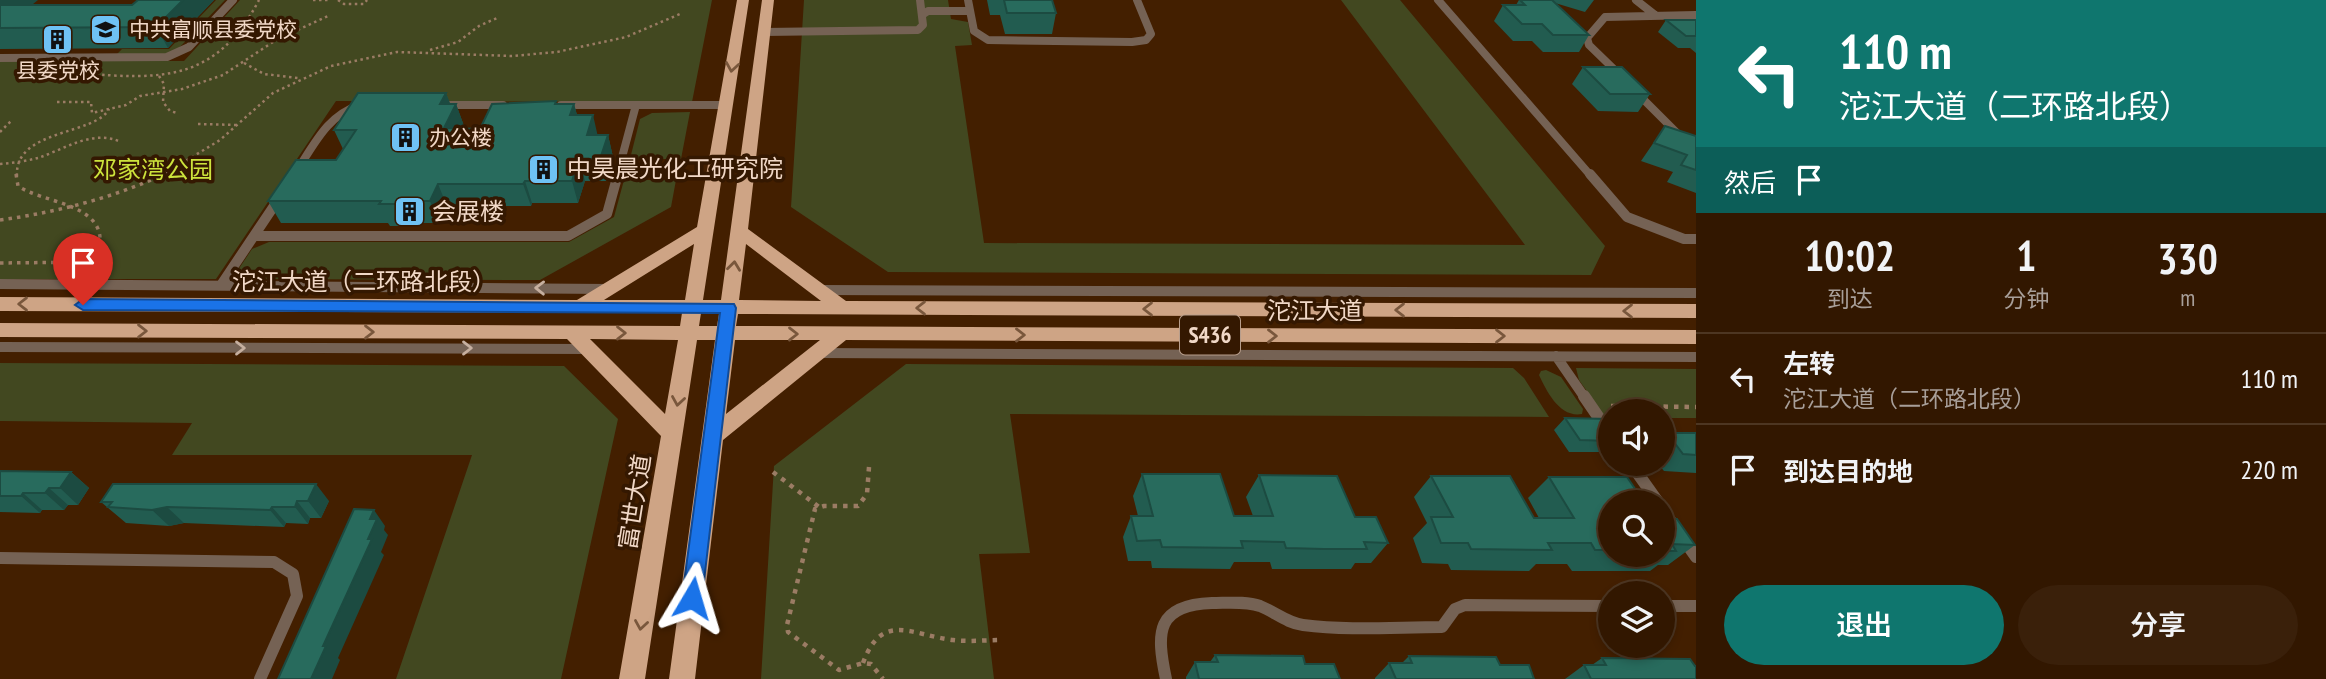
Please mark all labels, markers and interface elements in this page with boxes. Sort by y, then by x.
school or university icon: 中共富顺县委党校 [89,13,123,47]
place label: 中共富顺县委党校 [129,16,297,43]
text: 110 m [1839,19,1952,83]
building icon: 县委党校 [41,22,75,56]
icon: left [1724,28,1815,119]
place label: 县委党校 [16,57,100,84]
one-way arrow [725,61,740,73]
text: 沱江大道（二环路北段） [1839,85,2191,127]
building icon: 办公楼 [389,121,423,155]
place label: 办公楼 [429,124,492,151]
building icon: 中昊晨光化工研究院 [527,152,561,186]
place label: 中昊晨光化工研究院 [567,153,783,184]
park label: 邓家湾公园 [93,154,213,185]
icon: arrive [1790,161,1828,199]
text: 然后 [1724,166,1776,199]
building icon: 会展楼 [392,195,426,229]
place label: 会展楼 [432,196,504,227]
text: 10:02 [1804,228,1895,283]
text: 1 [2016,228,2036,283]
text: 330 [2158,231,2218,286]
pin [53,233,113,305]
icon: arrive [64,244,102,282]
one-way arrow [726,260,741,272]
street label: 沱江大道（二环路北段） [232,266,496,297]
one-way arrow [535,280,545,296]
text: m [2180,283,2195,312]
text: 到达 [1827,284,1873,313]
text: 分钟 [2003,284,2049,313]
street label: 沱江大道 [1267,295,1363,326]
one-way arrow [17,296,28,312]
one-way arrow [915,300,926,316]
one-way arrow [1143,301,1153,317]
one-way arrow [1395,302,1405,318]
one-way arrow [1622,303,1633,319]
road number: S436 [1180,316,1240,354]
one-way arrow [137,323,147,339]
one-way arrow [364,324,375,340]
one-way arrow [616,325,627,341]
one-way arrow [788,326,799,342]
one-way arrow [1015,327,1026,342]
one-way arrow [1268,328,1278,344]
one-way arrow [1495,329,1506,344]
one-way arrow [235,340,245,356]
one-way arrow [462,340,473,356]
text: 左转 [1783,347,1835,380]
icon: left [1724,360,1762,398]
text: 110 m [2240,362,2298,395]
text: 沱江大道（二环路北段） [1783,384,2036,413]
one-way arrow [671,395,686,407]
map controls [1598,399,1675,658]
button: sound [1598,399,1675,476]
icon: arrive [1724,451,1762,489]
street label: 富世大道 [612,452,657,552]
text: 220 m [2240,453,2298,486]
text: 到达目的地 [1783,455,1913,488]
button: search [1598,490,1675,567]
position arrow [655,561,729,635]
button: layers [1598,581,1675,658]
button: 退出 [1724,585,2004,665]
button: 分享 [2018,585,2298,665]
one-way arrow [634,619,649,631]

